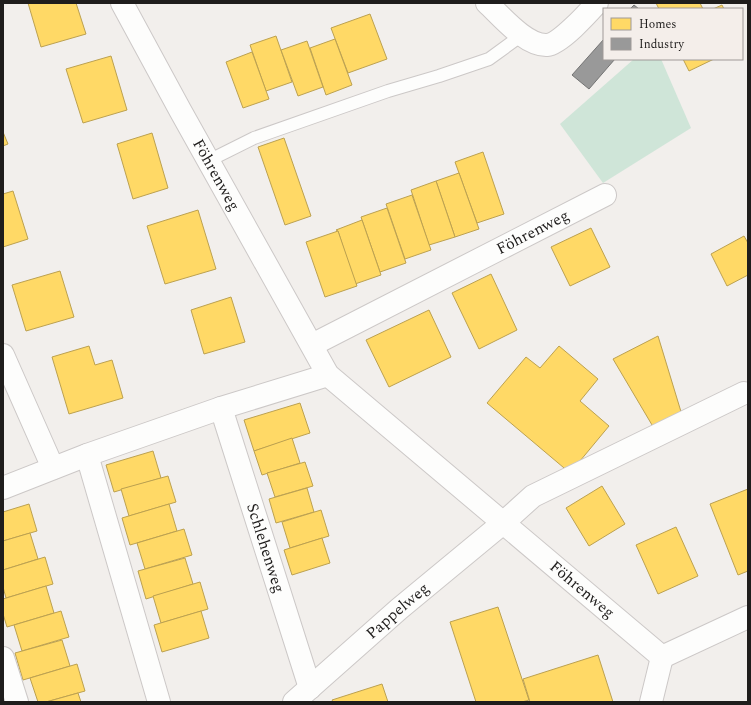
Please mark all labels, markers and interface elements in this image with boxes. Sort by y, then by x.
legend [603,8,743,60]
text: Homes [639,15,677,34]
text: Industry [639,35,685,54]
street label: Föhrenweg [186,134,246,215]
street label: Föhrenweg [492,203,573,261]
street label: Schlehenweg [240,500,291,596]
street label: Föhrenweg [544,555,620,624]
street label: Pappelweg [361,577,435,645]

